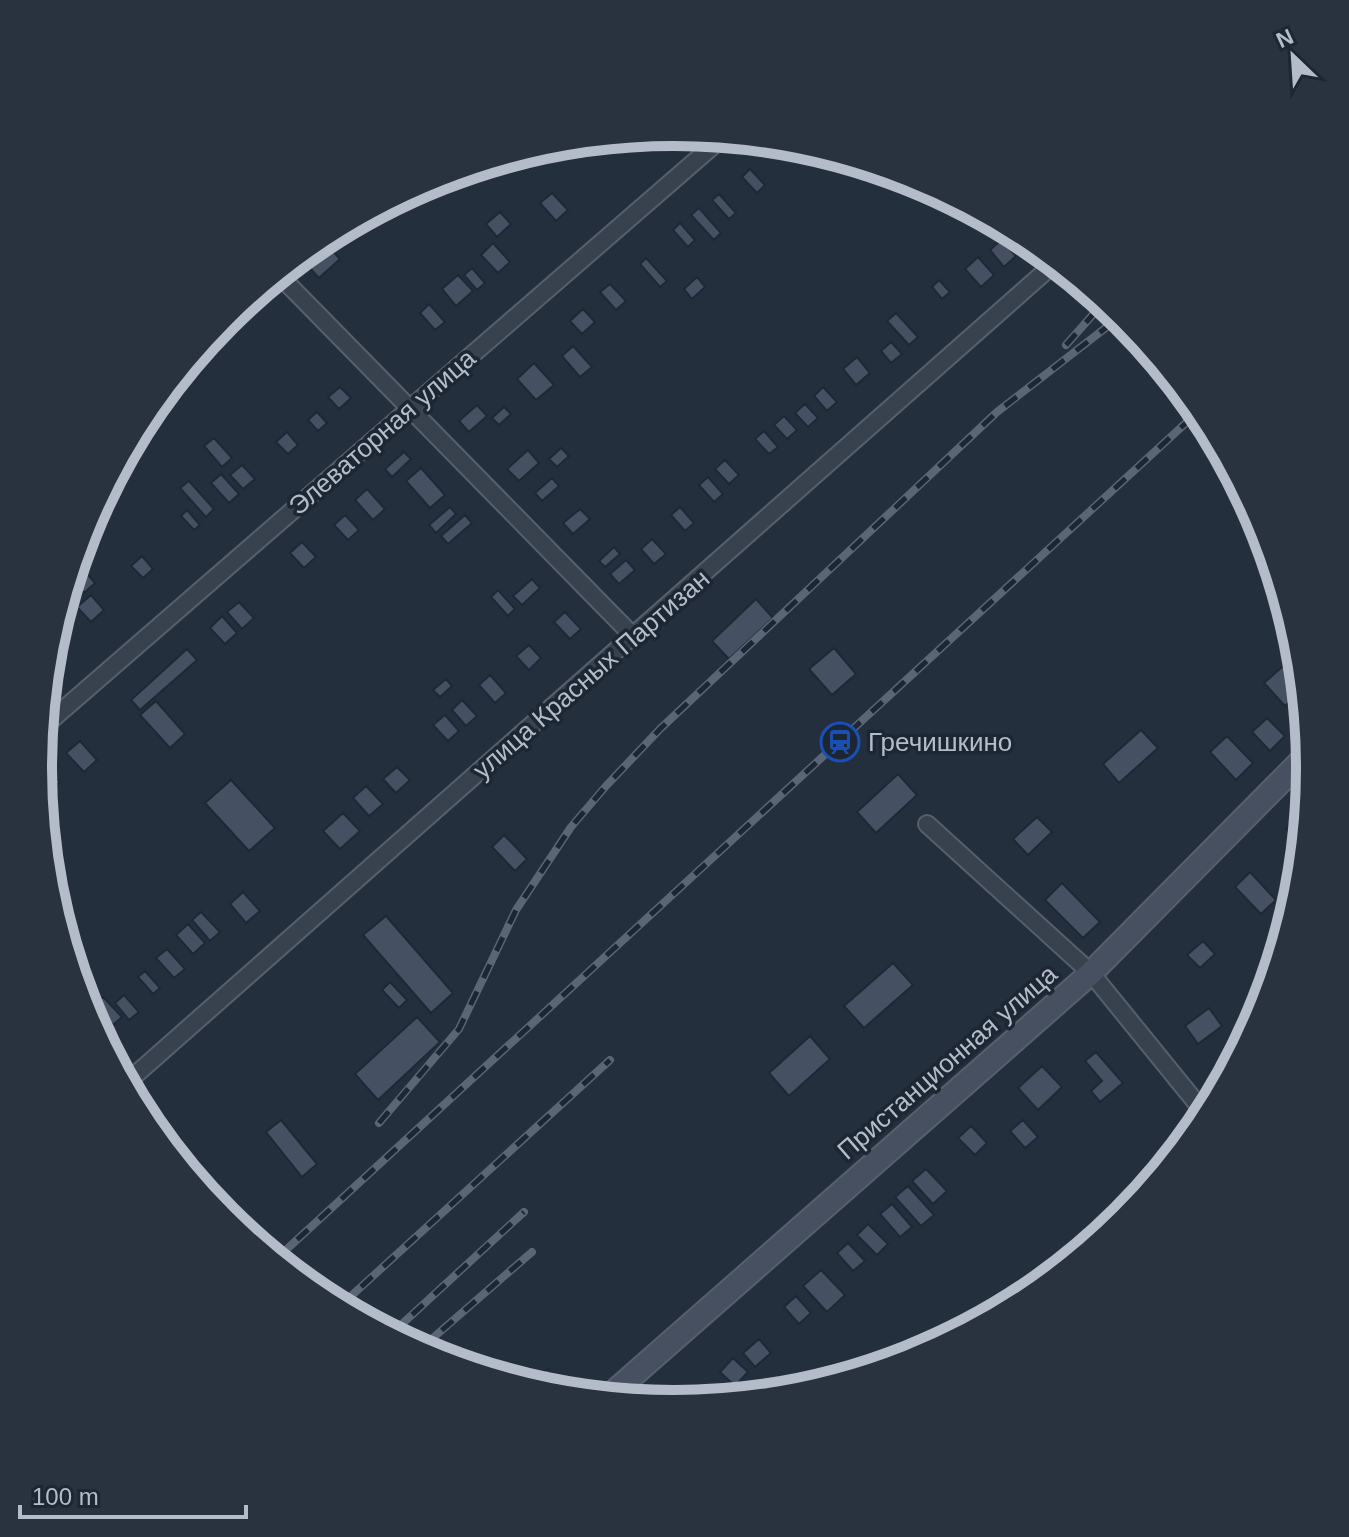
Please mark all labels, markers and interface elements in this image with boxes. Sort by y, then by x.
north arrow [1253,16,1333,96]
text: N [1272,24,1297,53]
street label: Элеваторная улица [283,343,482,521]
street label: улица Красных Партизан [467,563,715,785]
station icon: Гречишкино [819,721,861,763]
place label: Гречишкино [868,727,1012,757]
street label: Пристанционная улица [831,958,1063,1165]
scale bar [20,1469,246,1519]
text: 100 m [32,1483,99,1510]

